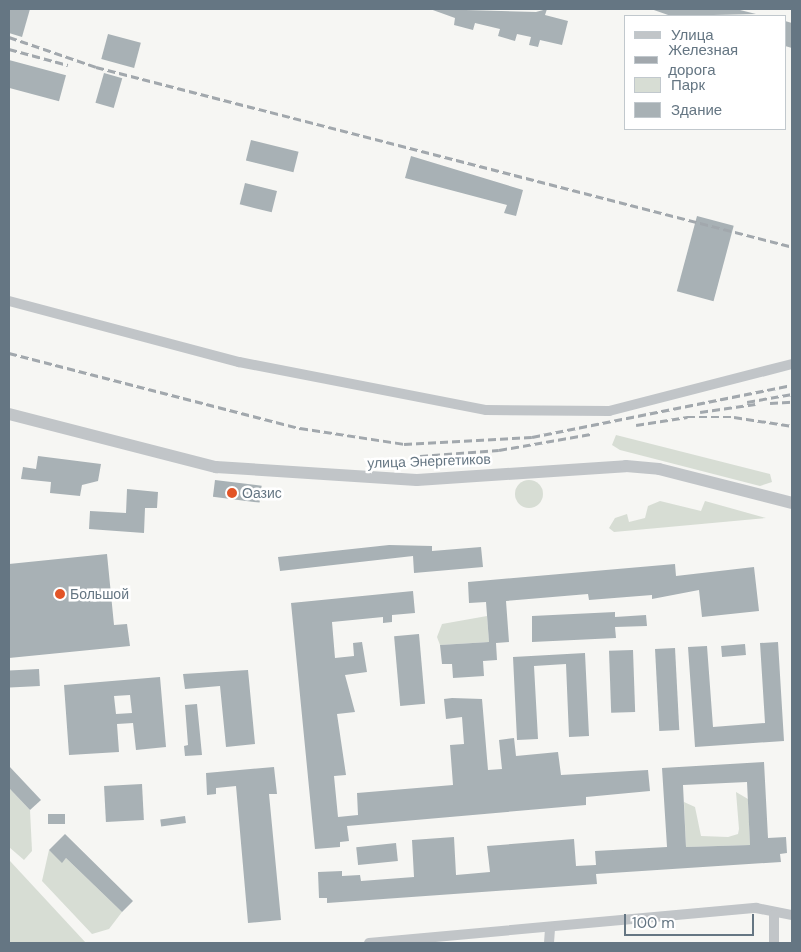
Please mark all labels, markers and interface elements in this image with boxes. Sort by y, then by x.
legend [624,15,786,130]
text: Улица [671,25,714,45]
text: Железная дорога [668,40,738,80]
text: Парк [671,75,705,95]
text: Здание [671,100,722,120]
street label: улица Энергетиков [367,450,491,472]
place label: Оазис [242,485,282,501]
marker: Оазис [226,487,238,499]
place label: Большой [70,586,129,602]
marker: Большой [54,588,66,600]
scale bar [626,904,756,936]
text: 100 m [632,913,675,933]

